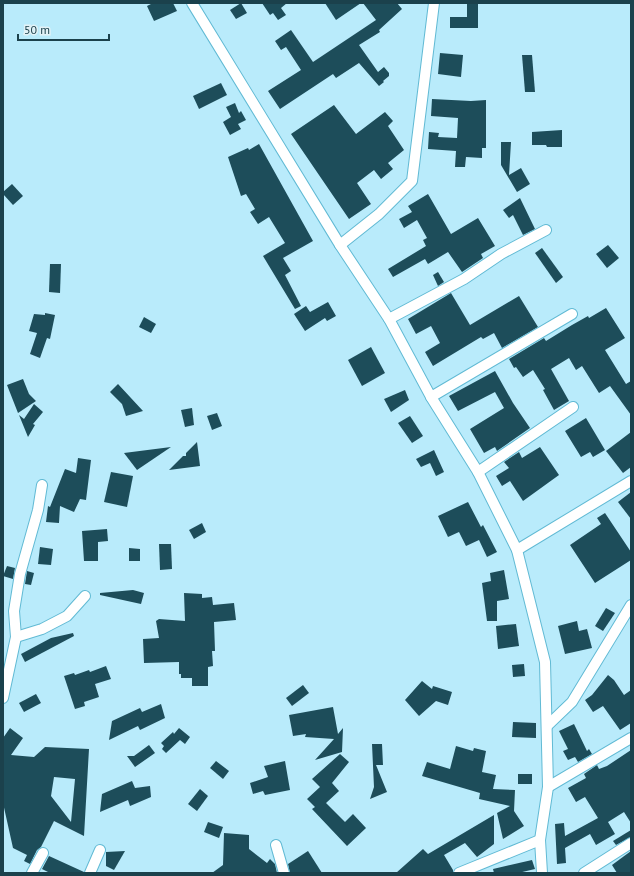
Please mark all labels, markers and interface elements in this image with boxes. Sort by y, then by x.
scale bar [18,16,109,42]
text: 50 m [24,22,50,37]

